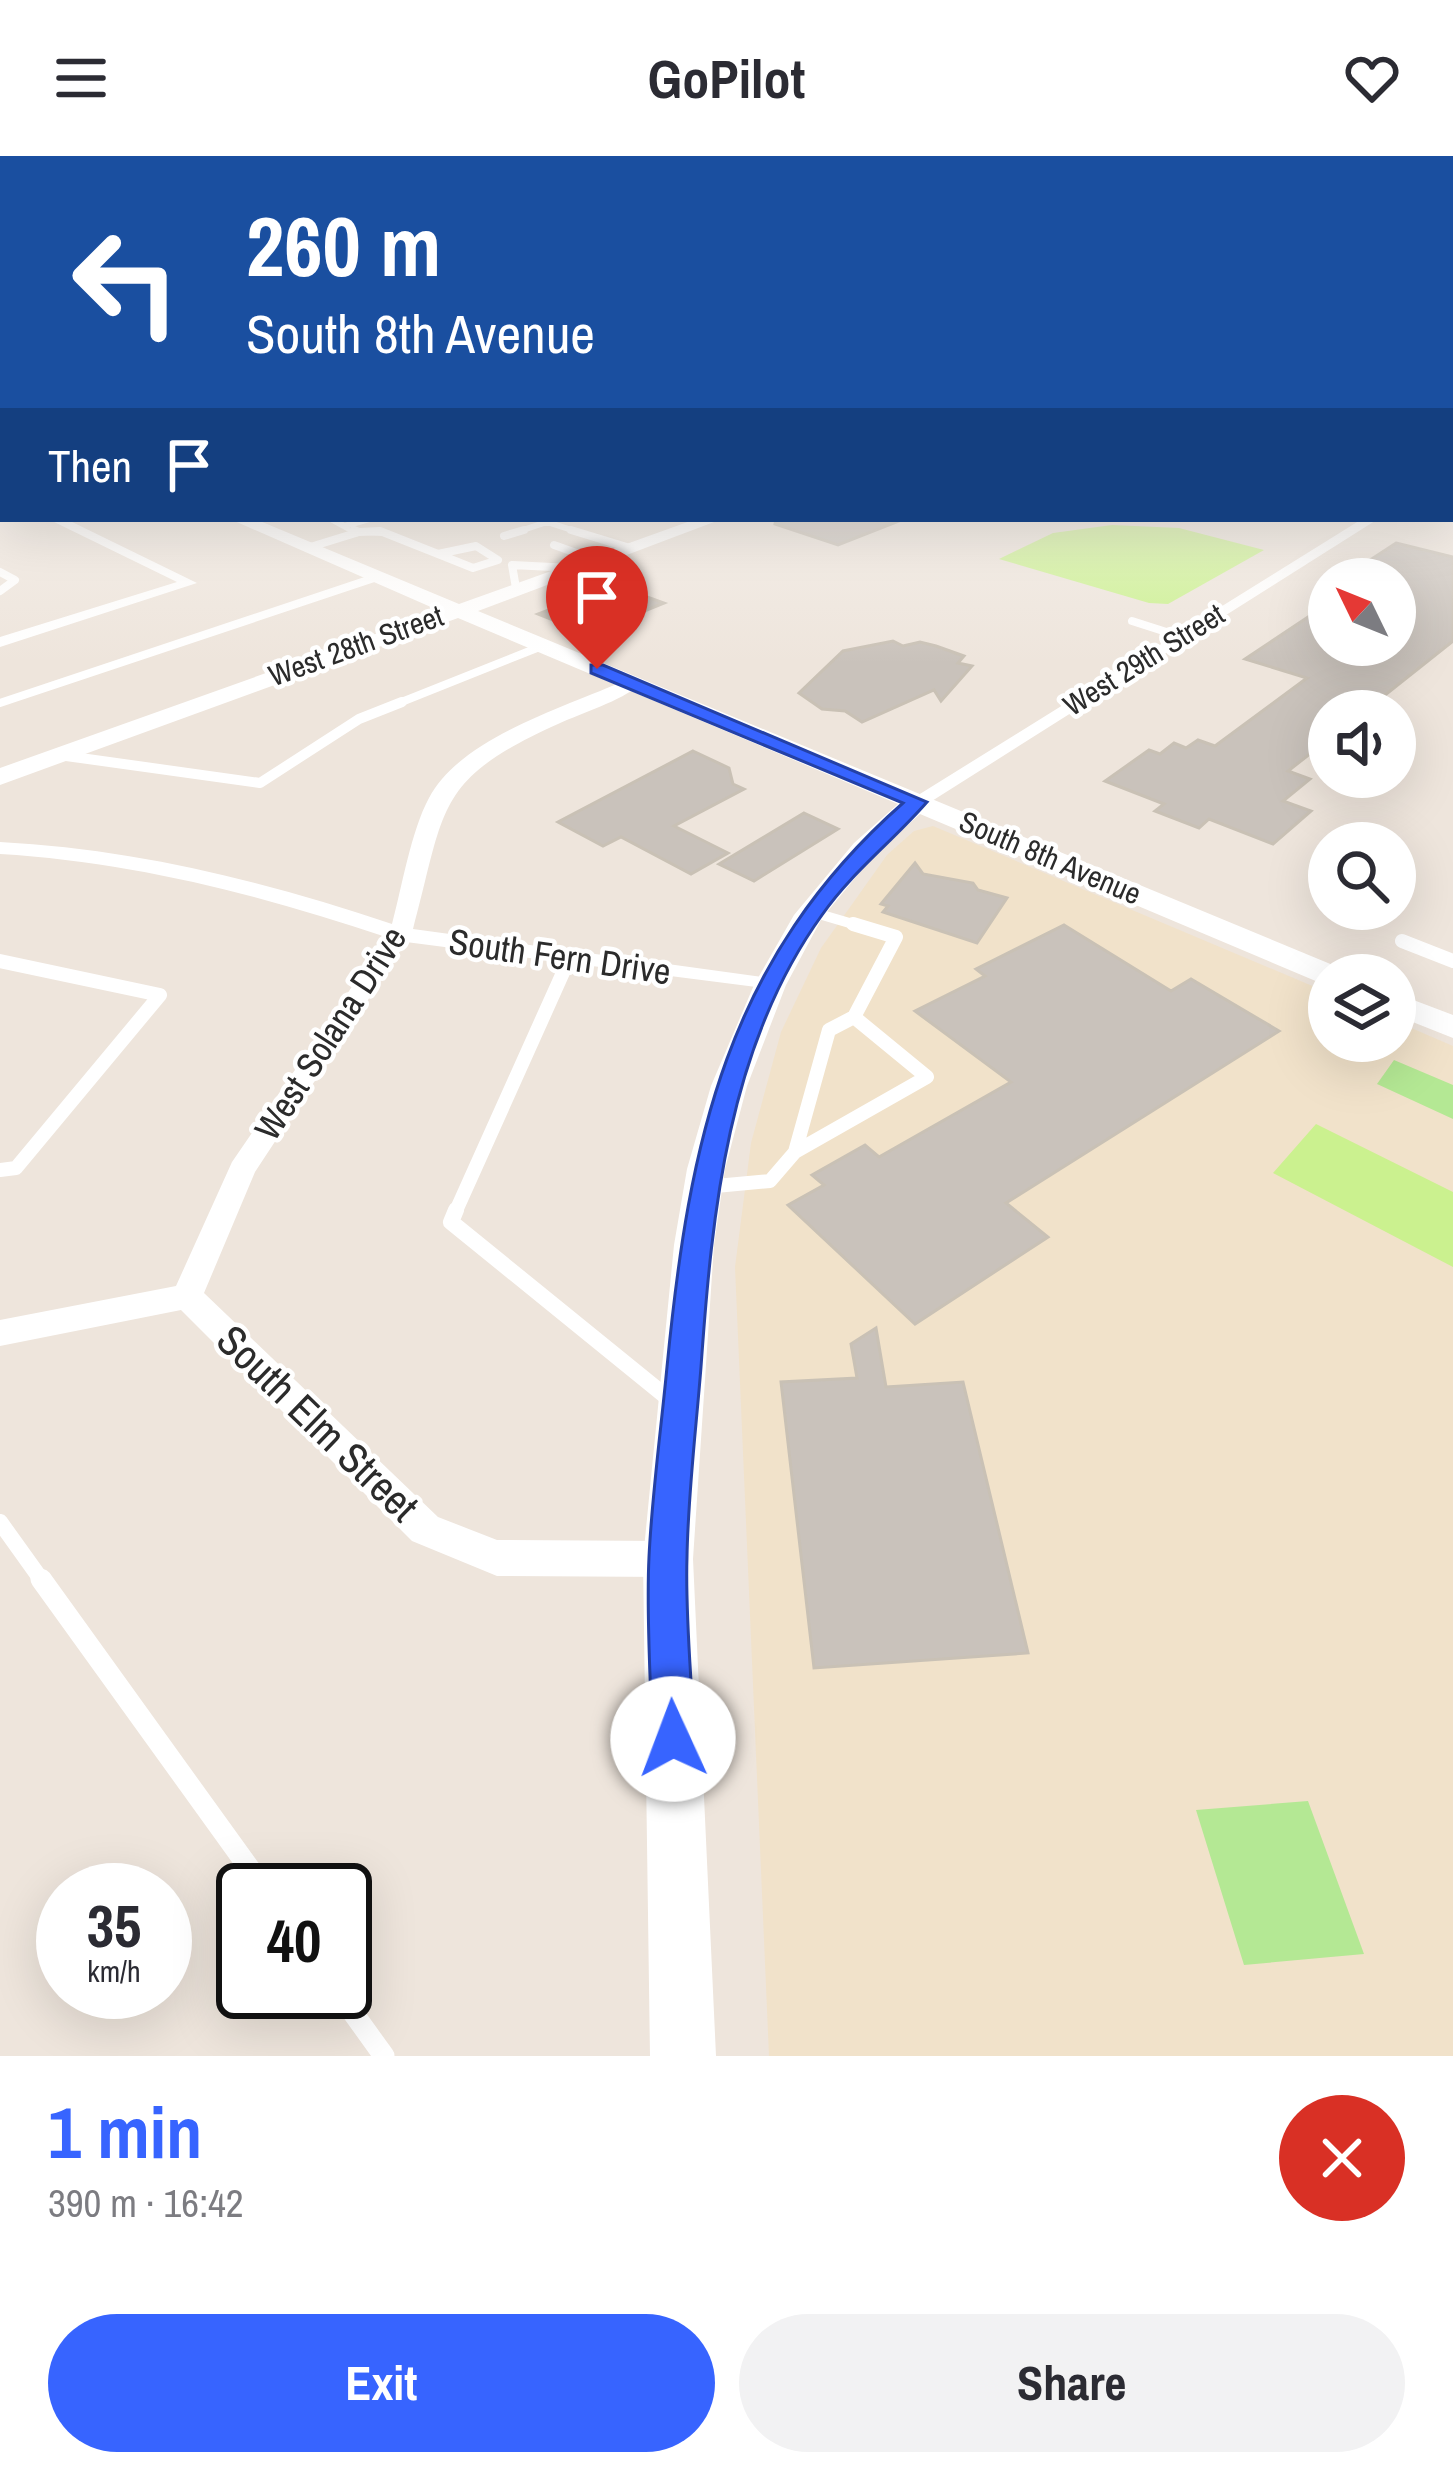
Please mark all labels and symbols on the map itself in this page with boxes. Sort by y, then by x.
pin [546,546,648,669]
north arrow [1308,558,1416,666]
street label: West 29th Street [1055,594,1232,725]
street label: West 28th Street [263,595,449,695]
street label: South 8th Avenue [953,801,1147,913]
street label: West Solana Drive [243,917,417,1149]
street label: South Fern Drive [446,917,674,995]
street label: South Elm Street [205,1312,431,1534]
position arrow [610,1676,736,1802]
speed limit sign: 40 [216,1863,372,2019]

